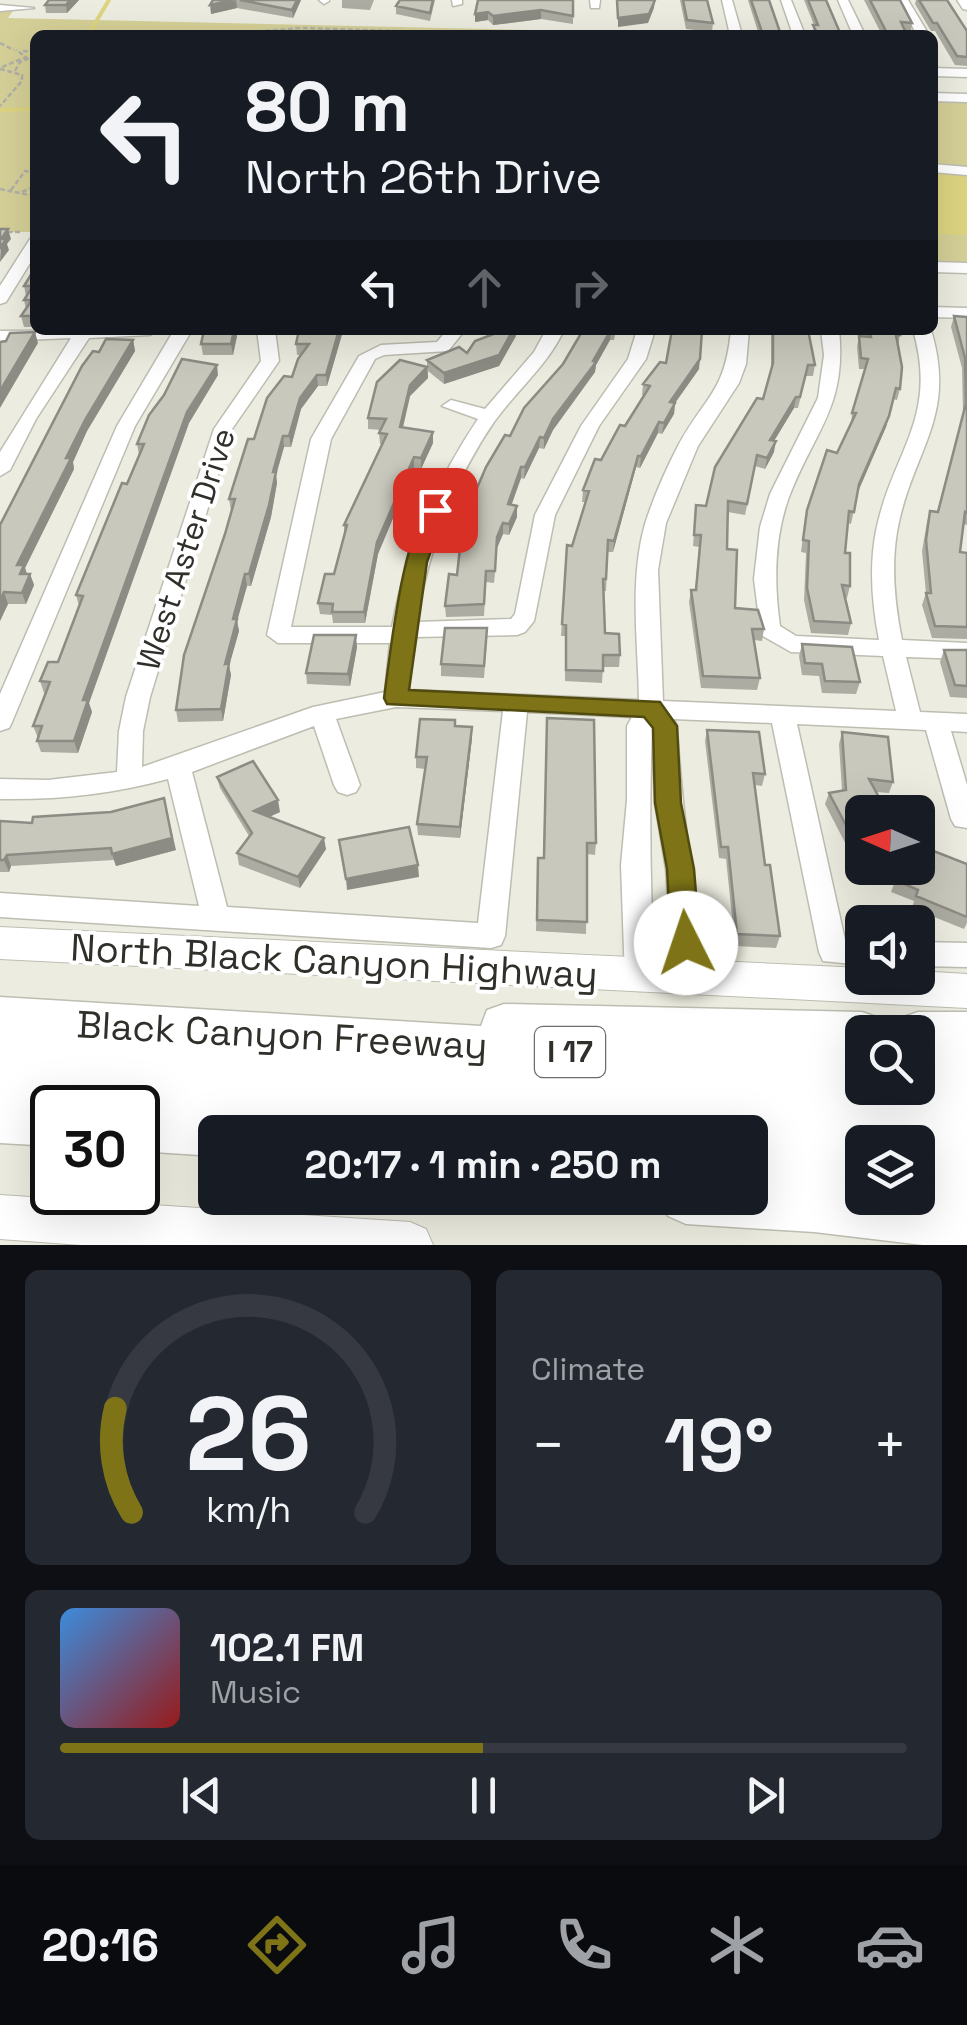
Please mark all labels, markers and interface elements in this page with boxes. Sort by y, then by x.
text: 80 m [245,62,410,151]
icon: left [80,70,210,200]
text: North 26th Drive [245,149,602,206]
icon: left [352,260,407,315]
icon: ahead [457,260,512,315]
icon: right [562,260,617,315]
street label: West Aster Drive [128,423,244,675]
pin [393,468,478,553]
icon: arrive [408,483,463,538]
north arrow [845,795,935,885]
map controls [845,795,935,1215]
position arrow [634,891,738,995]
button: sound [845,905,935,995]
street label: North Black Canyon Highway [69,923,599,999]
street label: Black Canyon Freeway [75,1000,489,1070]
button: search [845,1015,935,1105]
road number: I 17 [535,1027,605,1077]
speed limit sign: 30 [30,1085,160,1215]
button: layers [845,1125,935,1215]
text: 20:17 · 1 min · 250 m [305,1141,661,1189]
text: Climate [531,1349,645,1389]
text: 26 [185,1368,311,1500]
text: 19° [664,1397,774,1493]
text: − [531,1410,565,1480]
text: + [873,1410,907,1480]
text: km/h [205,1487,291,1532]
text: 102.1 FM [210,1624,364,1672]
text: Music [210,1672,301,1712]
icon: previous [174,1768,229,1823]
icon: pause [456,1768,511,1823]
icon: next [738,1768,793,1823]
icon: directions [242,1910,312,1980]
icon: music [396,1910,466,1980]
icon: phone [549,1910,619,1980]
icon: climate [702,1910,772,1980]
icon: car [855,1910,925,1980]
text: 20:16 [42,1917,159,1974]

